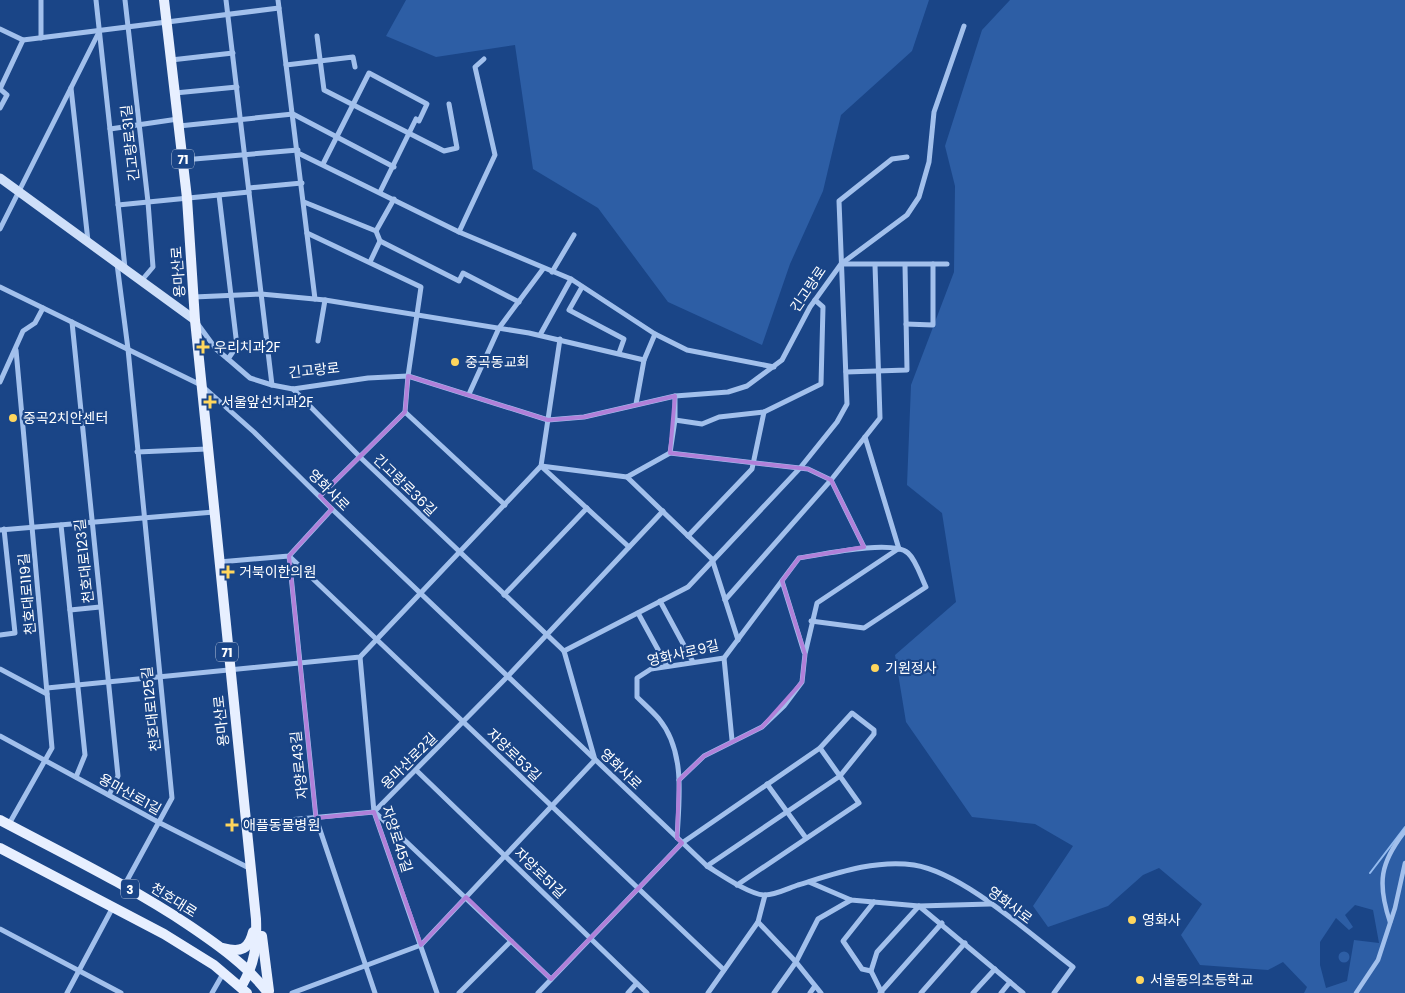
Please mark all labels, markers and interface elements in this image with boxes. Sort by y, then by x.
street label: 긴고랑로31길 [116,104,144,182]
road number: 71 [172,150,194,168]
street label: 용마산로 [166,245,190,298]
street label: 긴고랑로 [785,262,831,316]
place label: 우리치과2F [214,337,281,357]
marker: 우리치과2F [196,340,210,354]
place label: 중곡동교회 [465,352,529,372]
marker: 중곡동교회 [449,356,461,368]
street label: 긴고랑로 [287,357,341,383]
place label: 서울앞선치과2F [221,392,313,412]
marker: 서울앞선치과2F [203,395,217,409]
place label: 중곡2치안센터 [23,408,108,428]
marker: 중곡2치안센터 [7,412,19,424]
street label: 긴고랑로36길 [369,449,441,521]
street label: 영화사로 [304,465,354,515]
street label: 천호대로123길 [70,518,98,604]
street label: 천호대로119길 [13,552,41,636]
place label: 거북이한의원 [239,562,316,582]
marker: 거북이한의원 [221,565,235,579]
street label: 영화사로9길 [645,635,721,671]
road number: 71 [216,642,238,662]
place label: 기원정사 [885,658,937,678]
marker: 기원정사 [869,662,881,674]
street label: 천호대로125길 [137,665,165,753]
street label: 용마산로 [208,694,234,748]
street label: 자양로53길 [482,724,546,786]
street label: 용마산로2길 [376,728,442,794]
street label: 자양로43길 [285,730,313,800]
street label: 영화사로 [596,744,647,794]
street label: 용마산로1길 [95,769,165,819]
street label: 자양로45길 [377,803,417,875]
place label: 애플동물병원 [243,815,320,835]
marker: 애플동물병원 [225,818,239,832]
street label: 자양로51길 [510,843,570,903]
street label: 천호대로 [147,878,201,922]
road number: 3 [121,880,139,899]
street label: 영화사로 [983,882,1037,929]
place label: 영화사 [1142,910,1181,930]
marker: 영화사 [1126,914,1138,926]
place label: 서울동의초등학교 [1150,970,1253,990]
marker: 서울동의초등학교 [1134,974,1146,986]

